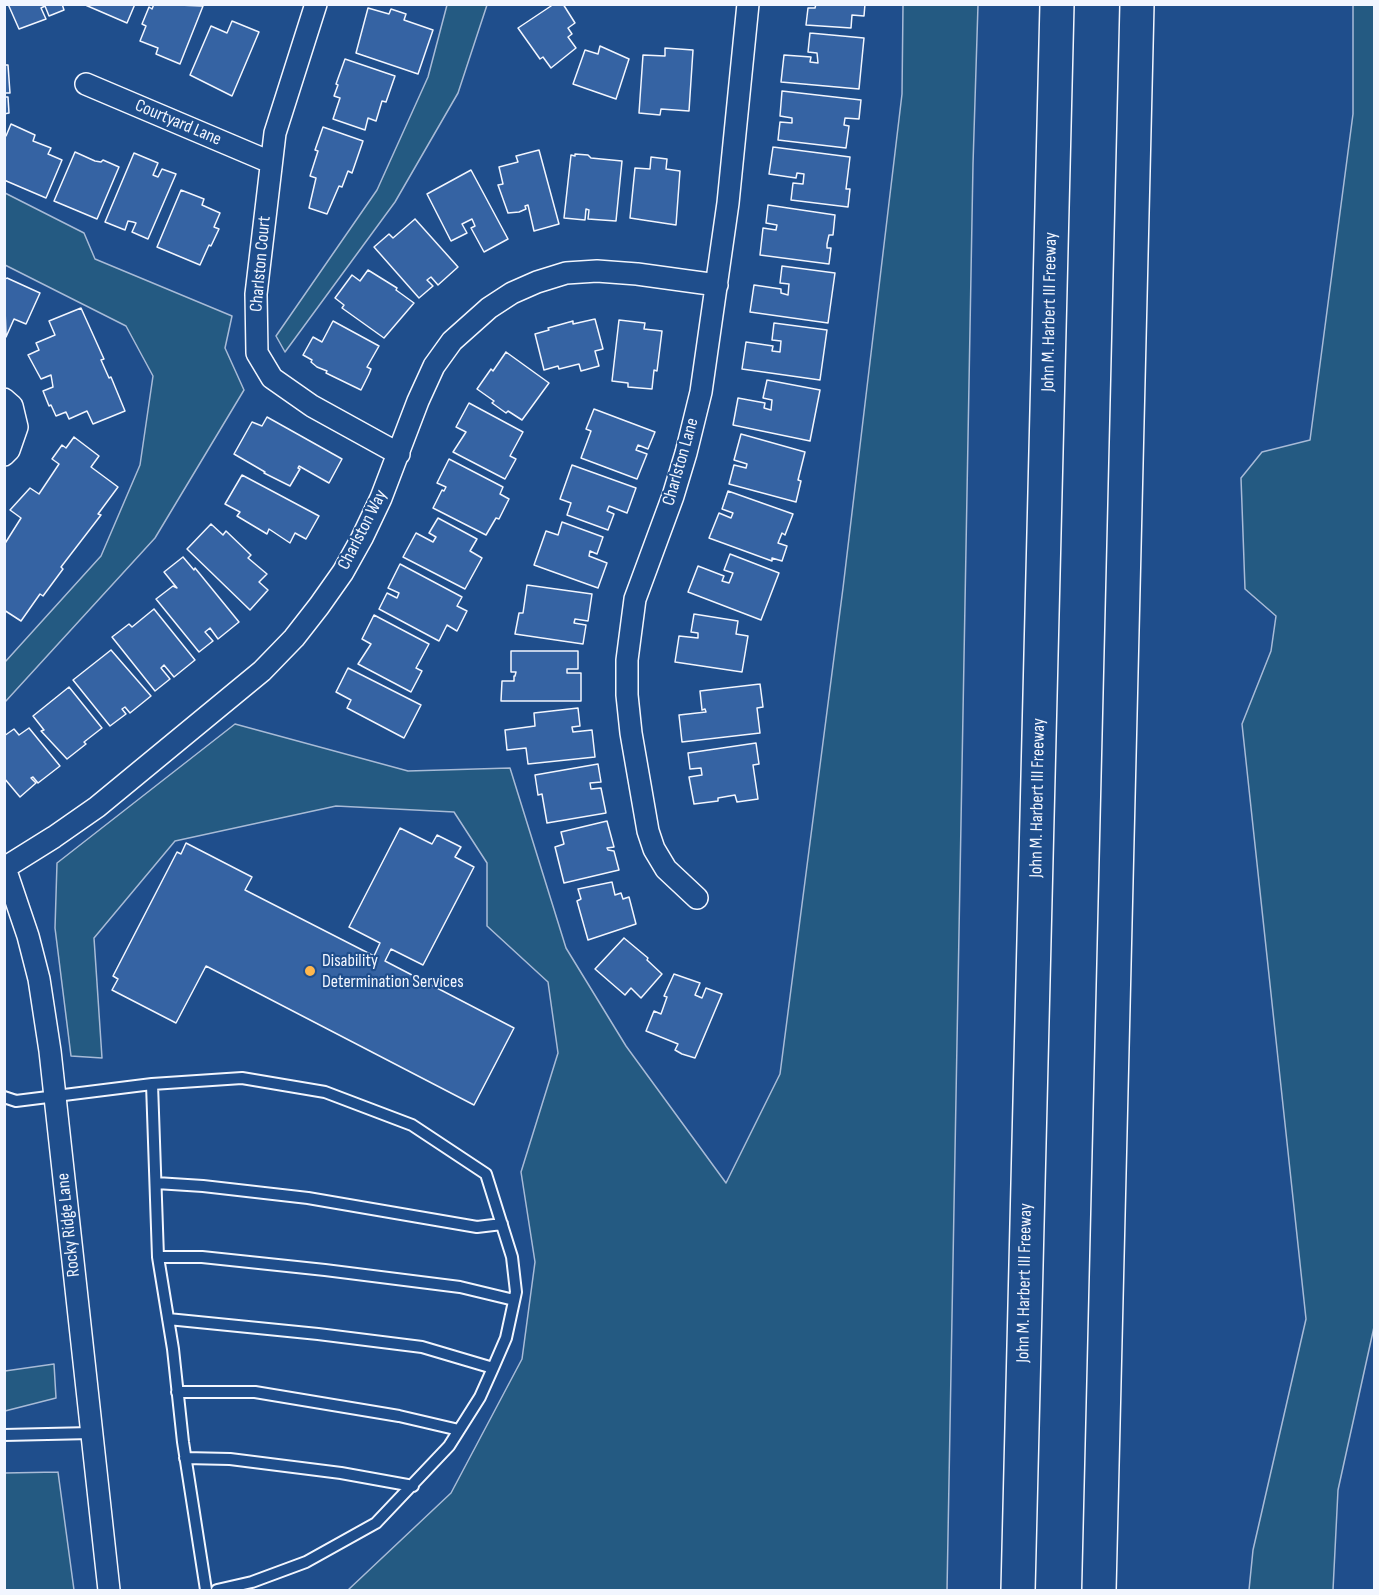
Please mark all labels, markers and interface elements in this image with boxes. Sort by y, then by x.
street label: Courtyard Lane [132,95,224,151]
street label: Charlston Court [246,215,276,313]
street label: John M. Harbert III Freeway [1038,232,1062,392]
street label: Charlston Lane [658,416,704,508]
street label: Charlston Way [334,486,392,574]
street label: John M. Harbert III Freeway [1026,718,1050,878]
place label: Disability Determination Services [322,950,464,992]
marker: Disability Determination Services [303,964,317,978]
street label: Rocky Ridge Lane [53,1172,85,1278]
street label: John M. Harbert III Freeway [1013,1203,1037,1363]

